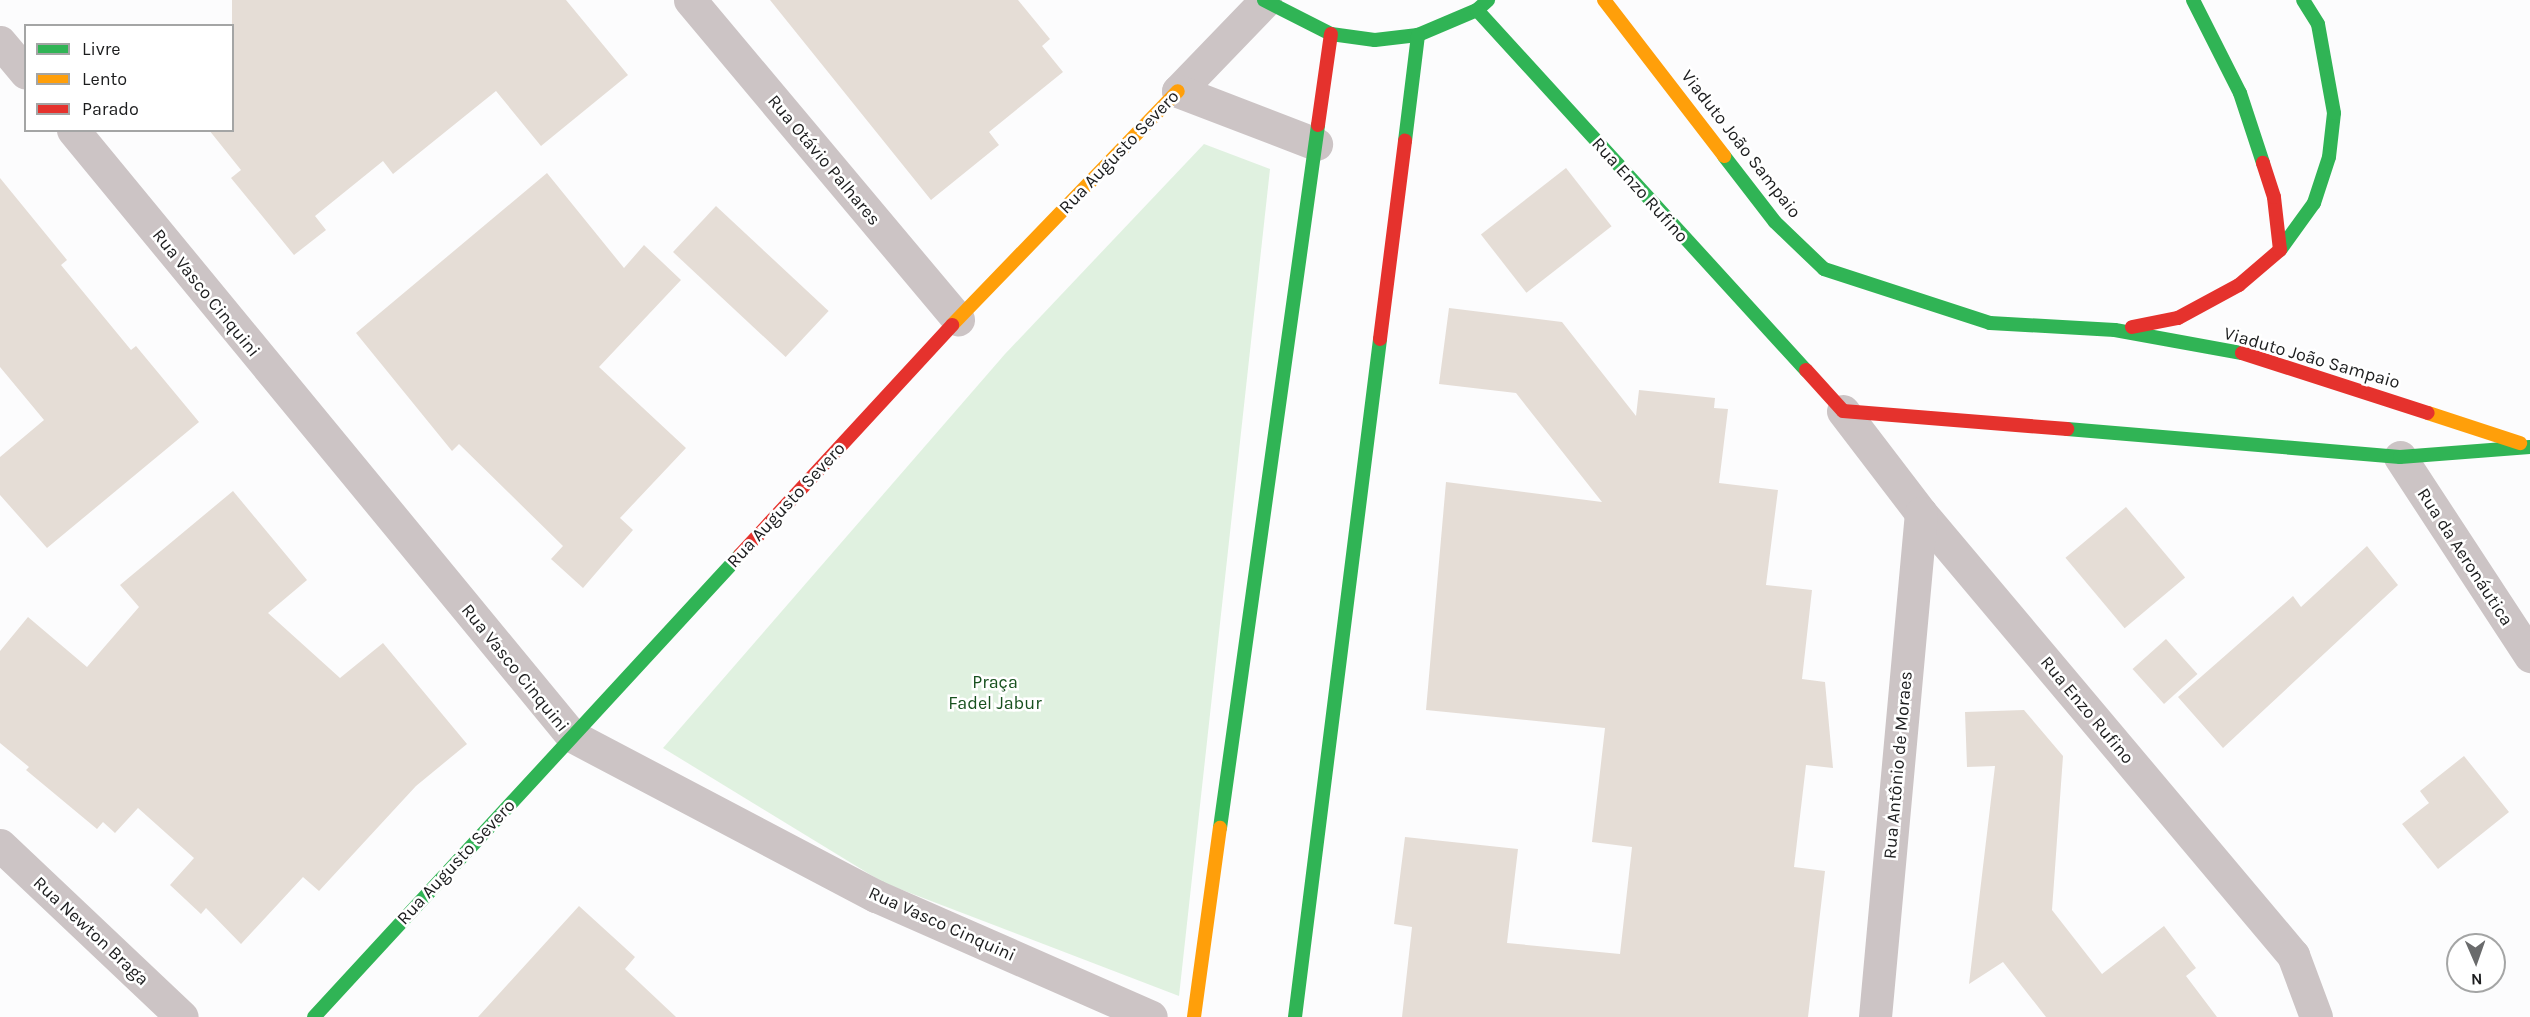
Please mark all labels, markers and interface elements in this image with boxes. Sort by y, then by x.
legend [24,24,234,132]
text: Livre [82,38,121,60]
street label: Viaduto João Sampaio [1676,66,1806,222]
text: Lento [82,68,127,90]
street label: Rua Augusto Severo [1054,86,1184,218]
street label: Rua Otávio Palhares [763,90,885,230]
text: Parado [82,98,139,120]
street label: Rua Enzo Rufino [1587,133,1693,247]
street label: Rua Vasco Cinquini [148,225,264,361]
street label: Viaduto João Sampaio [2221,323,2403,393]
street label: Rua Augusto Severo [722,438,850,572]
street label: Rua da Aeronáutica [2412,484,2518,630]
street label: Rua Vasco Cinquini [457,600,573,736]
street label: Rua Enzo Rufino [2036,652,2138,768]
street label: Rua Antônio de Moraes [1879,670,1917,860]
park label: Praça Fadel Jabur [948,672,1042,714]
street label: Rua Augusto Severo [392,795,520,929]
street label: Rua Newton Braga [29,872,153,990]
street label: Rua Vasco Cinquini [865,882,1019,966]
north arrow [2446,933,2506,993]
text: N [2471,970,2483,989]

